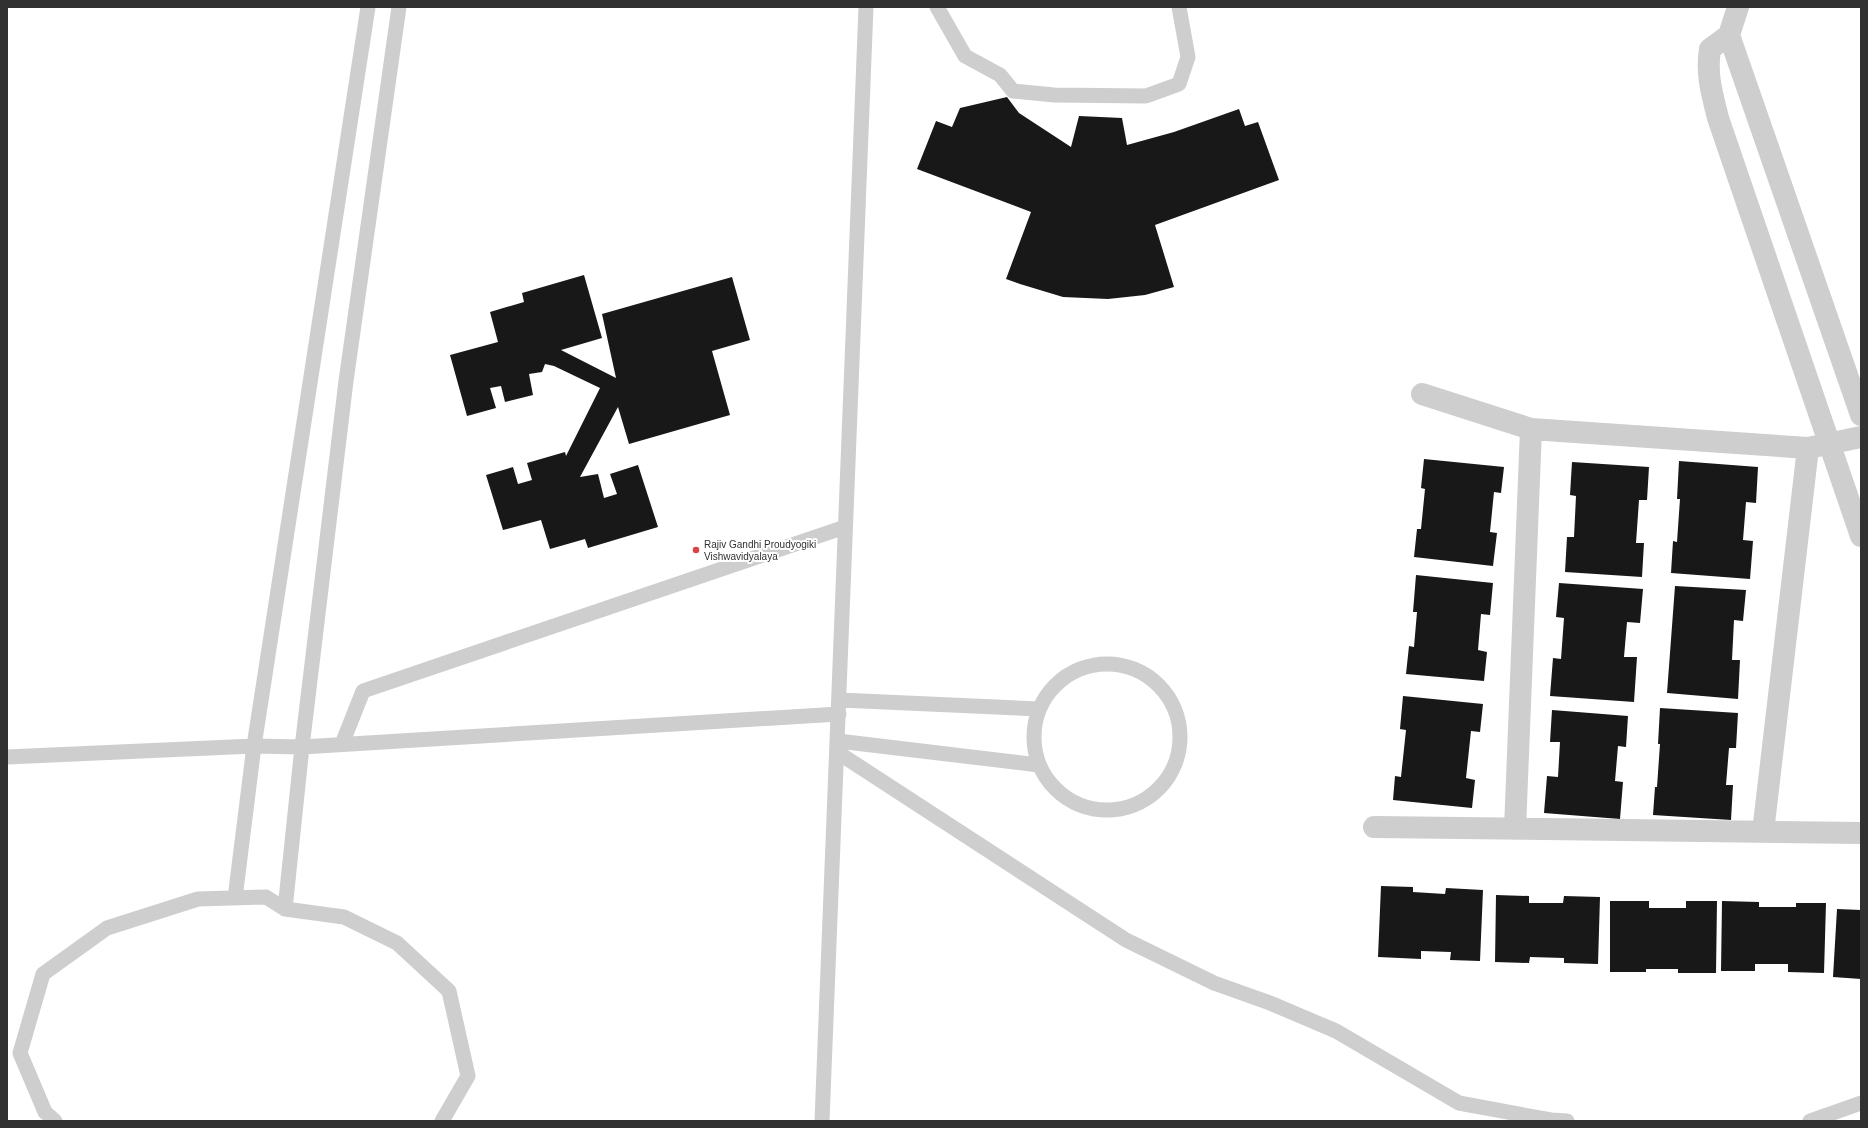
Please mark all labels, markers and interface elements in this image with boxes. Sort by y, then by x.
place label: Rajiv Gandhi Proudyogiki Vishwavidyalaya [704,539,816,562]
marker: Rajiv Gandhi Proudyogiki Vishwavidyalaya [691,545,701,555]

